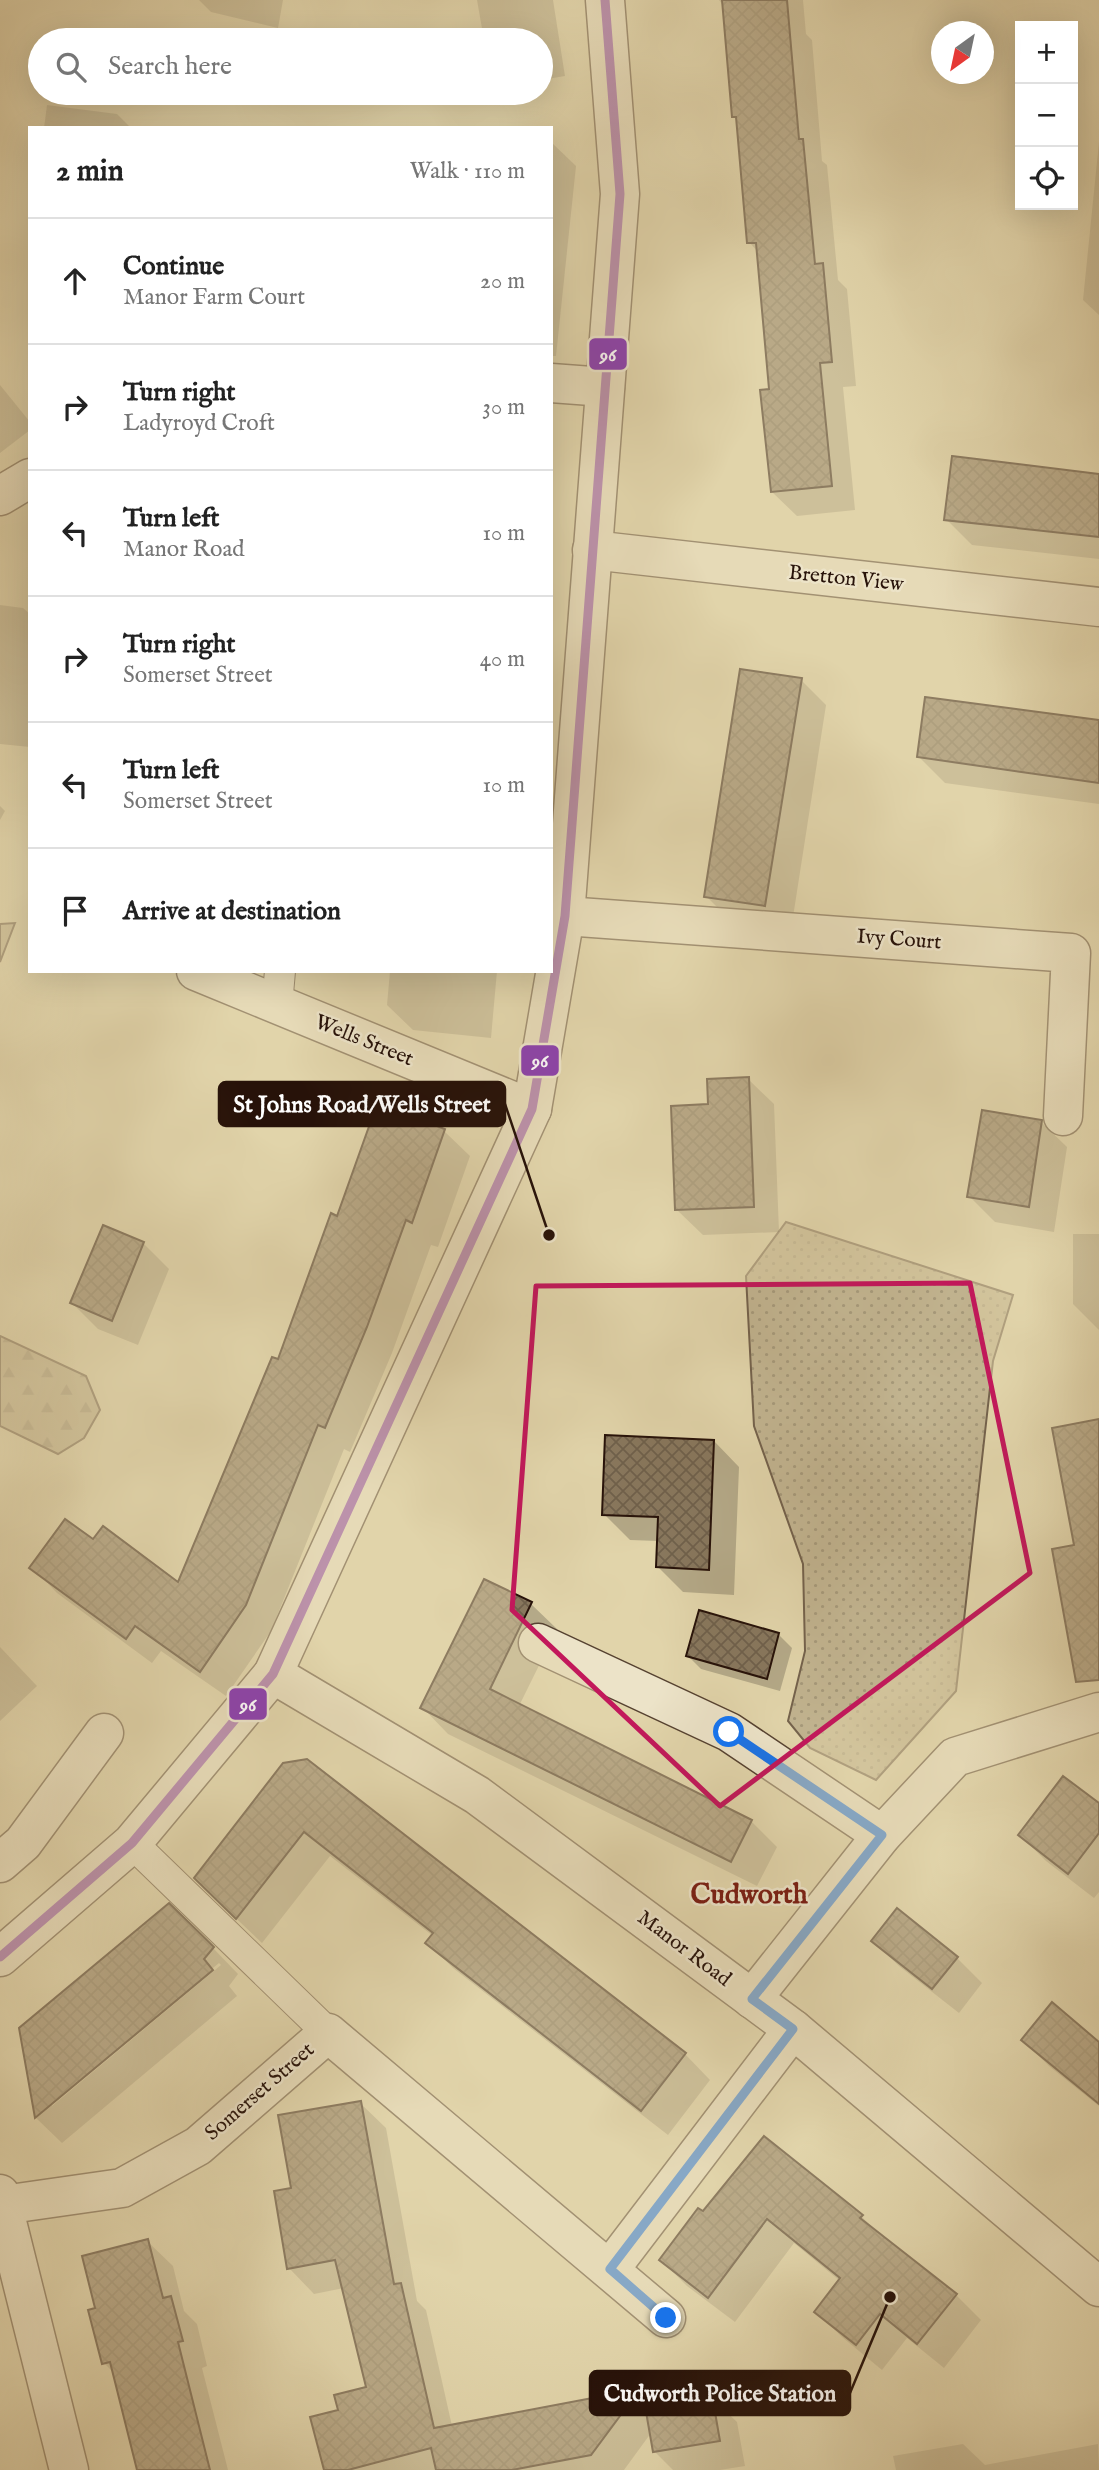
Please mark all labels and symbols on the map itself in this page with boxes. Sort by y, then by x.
north arrow [931,21,994,84]
line badge: 96 [588,337,628,371]
text: 96 [599,344,617,368]
street label: Bretton View [787,560,906,599]
street label: Ivy Court [856,924,942,956]
street label: Wells Street [311,1009,417,1073]
line badge: 96 [520,1044,560,1077]
text: 96 [531,1050,549,1074]
callout: St Johns Road/Wells Street [219,1082,505,1126]
text: St Johns Road/Wells Street [233,1091,491,1120]
line badge: 96 [228,1687,268,1721]
text: 96 [239,1694,257,1718]
route start [713,1716,744,1747]
district label: Cudworth [690,1878,809,1913]
street label: Manor Road [632,1905,737,1994]
street label: Somerset Street [200,2037,320,2147]
route end [650,2302,681,2333]
callout: Cudworth Police Station [590,2371,850,2415]
text: Cudworth Police Station [604,2380,837,2409]

